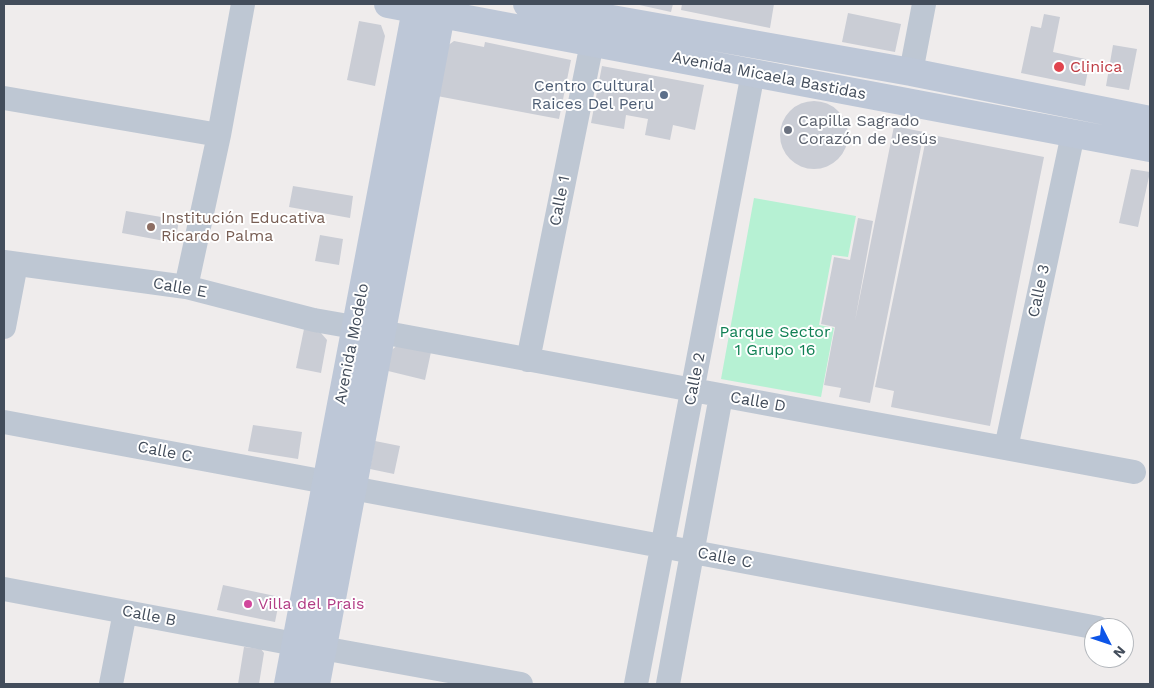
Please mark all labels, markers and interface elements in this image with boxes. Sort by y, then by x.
street label: Avenida Micaela Bastidas [670,48,868,104]
place label: Clinica [1070,57,1122,77]
marker: Clinica [1052,60,1066,74]
place label: Centro Cultural Raices Del Peru [532,76,654,114]
marker: Centro Cultural Raices Del Peru [658,89,670,101]
place label: Capilla Sagrado Corazón de Jesús [798,111,937,149]
marker: Capilla Sagrado Corazón de Jesús [782,124,794,136]
street label: Calle 1 [546,174,574,228]
place label: Institución Educativa Ricardo Palma [161,208,325,246]
marker: Institución Educativa Ricardo Palma [145,221,157,233]
street label: Calle 3 [1024,263,1054,319]
street label: Calle E [151,274,209,302]
street label: Avenida Modelo [331,282,373,406]
park label: Parque Sector 1 Grupo 16 [720,322,830,360]
street label: Calle 2 [680,351,710,407]
street label: Calle D [729,388,787,416]
street label: Calle C [136,437,194,467]
street label: Calle C [696,543,754,573]
place label: Villa del Prais [258,594,364,614]
marker: Villa del Prais [242,598,254,610]
street label: Calle B [120,601,178,631]
north arrow [1084,618,1134,668]
text: N [1110,643,1129,661]

